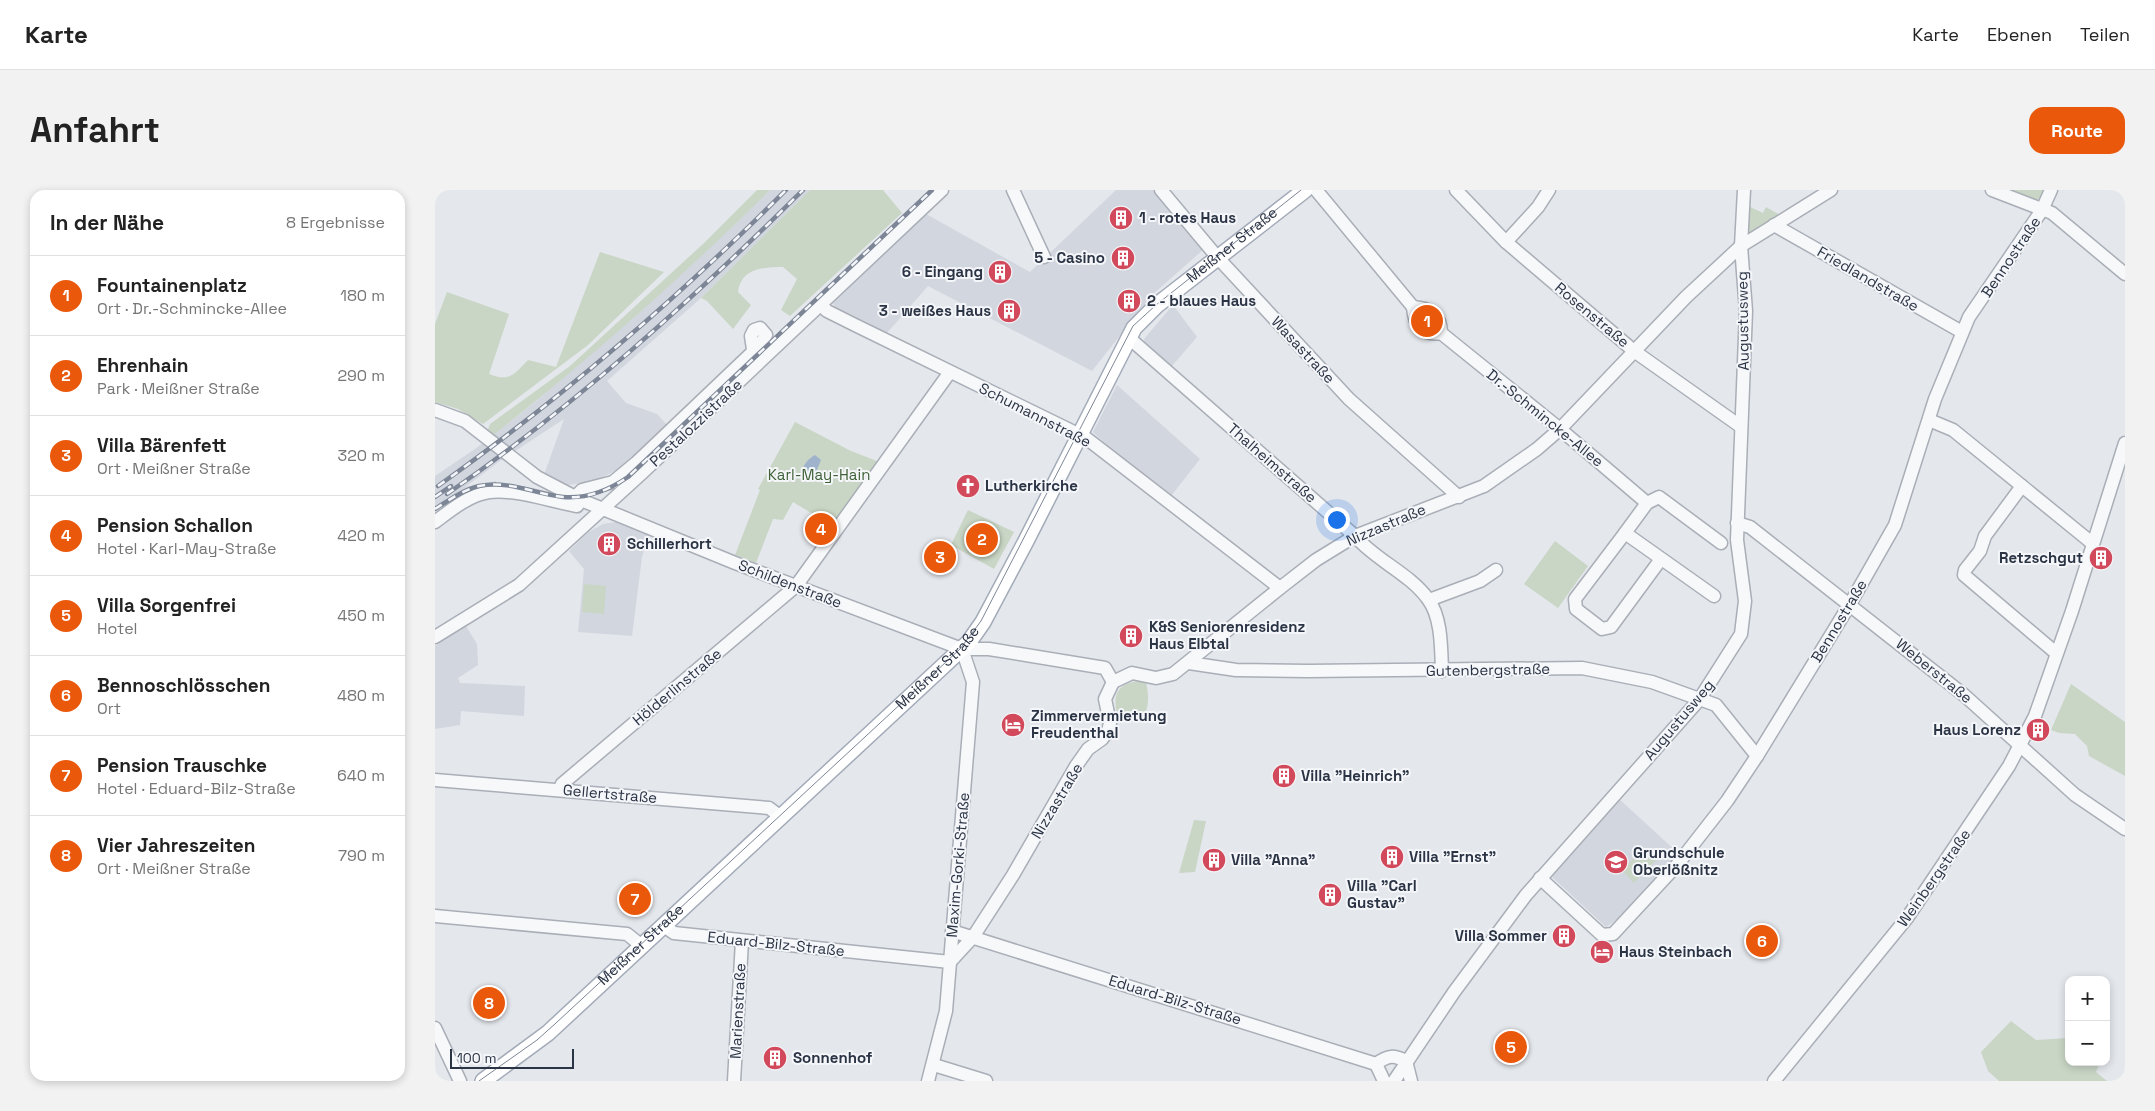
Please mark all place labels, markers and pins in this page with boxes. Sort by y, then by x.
building icon: 1 - rotes Haus [1108,205,1134,231]
place label: 1 - rotes Haus [1139,208,1236,227]
building icon: 5 - Casino [1110,245,1136,271]
place label: 5 - Casino [1034,248,1105,267]
building icon: 6 - Eingang [987,259,1013,285]
place label: 6 - Eingang [902,262,983,281]
building icon: 2 - blaues Haus [1116,288,1142,314]
place label: 2 - blaues Haus [1147,291,1256,310]
building icon: 3 - weißes Haus [996,298,1022,324]
place label: 3 - weißes Haus [879,301,991,320]
pin: 1 [1411,302,1443,340]
church icon: Lutherkirche [955,473,981,499]
place label: Lutherkirche [985,476,1078,495]
pin: 4 [805,510,837,548]
pin: 2 [966,520,998,558]
building icon: Schillerhort [596,531,622,557]
place label: Schillerhort [627,534,712,553]
pin: 3 [924,538,956,576]
building icon: Retzschgut [2088,545,2114,571]
place label: Retzschgut [1999,548,2083,567]
place label: K&S Seniorenresidenz Haus Elbtal [1149,617,1306,653]
building icon: K&S Seniorenresidenz Haus Elbtal [1118,623,1144,649]
place label: Zimmervermietung Freudenthal [1031,706,1167,742]
hotel icon: Zimmervermietung Freudenthal [1000,712,1026,738]
building icon: Haus Lorenz [2025,717,2051,743]
place label: Haus Lorenz [1933,720,2021,739]
building icon: Villa "Heinrich" [1271,763,1297,789]
place label: Villa "Heinrich" [1301,766,1410,785]
place label: Grundschule Oberlößnitz [1633,843,1725,879]
building icon: Villa "Ernst" [1379,844,1405,870]
building icon: Villa "Anna" [1201,847,1227,873]
place label: Villa "Ernst" [1409,847,1496,866]
school or university icon: Grundschule Oberlößnitz [1603,849,1629,875]
place label: Villa "Anna" [1231,850,1315,869]
place label: Villa "Carl Gustav" [1347,876,1417,912]
pin: 7 [619,880,651,918]
building icon: Villa "Carl Gustav" [1317,882,1343,908]
pin: 6 [1746,922,1778,960]
building icon: Villa Sommer [1551,923,1577,949]
place label: Villa Sommer [1455,926,1547,945]
hotel icon: Haus Steinbach [1589,939,1615,965]
place label: Haus Steinbach [1619,942,1732,961]
pin: 8 [473,984,505,1022]
pin: 5 [1495,1028,1527,1066]
building icon: Sonnenhof [762,1045,788,1071]
place label: Sonnenhof [793,1048,873,1067]

